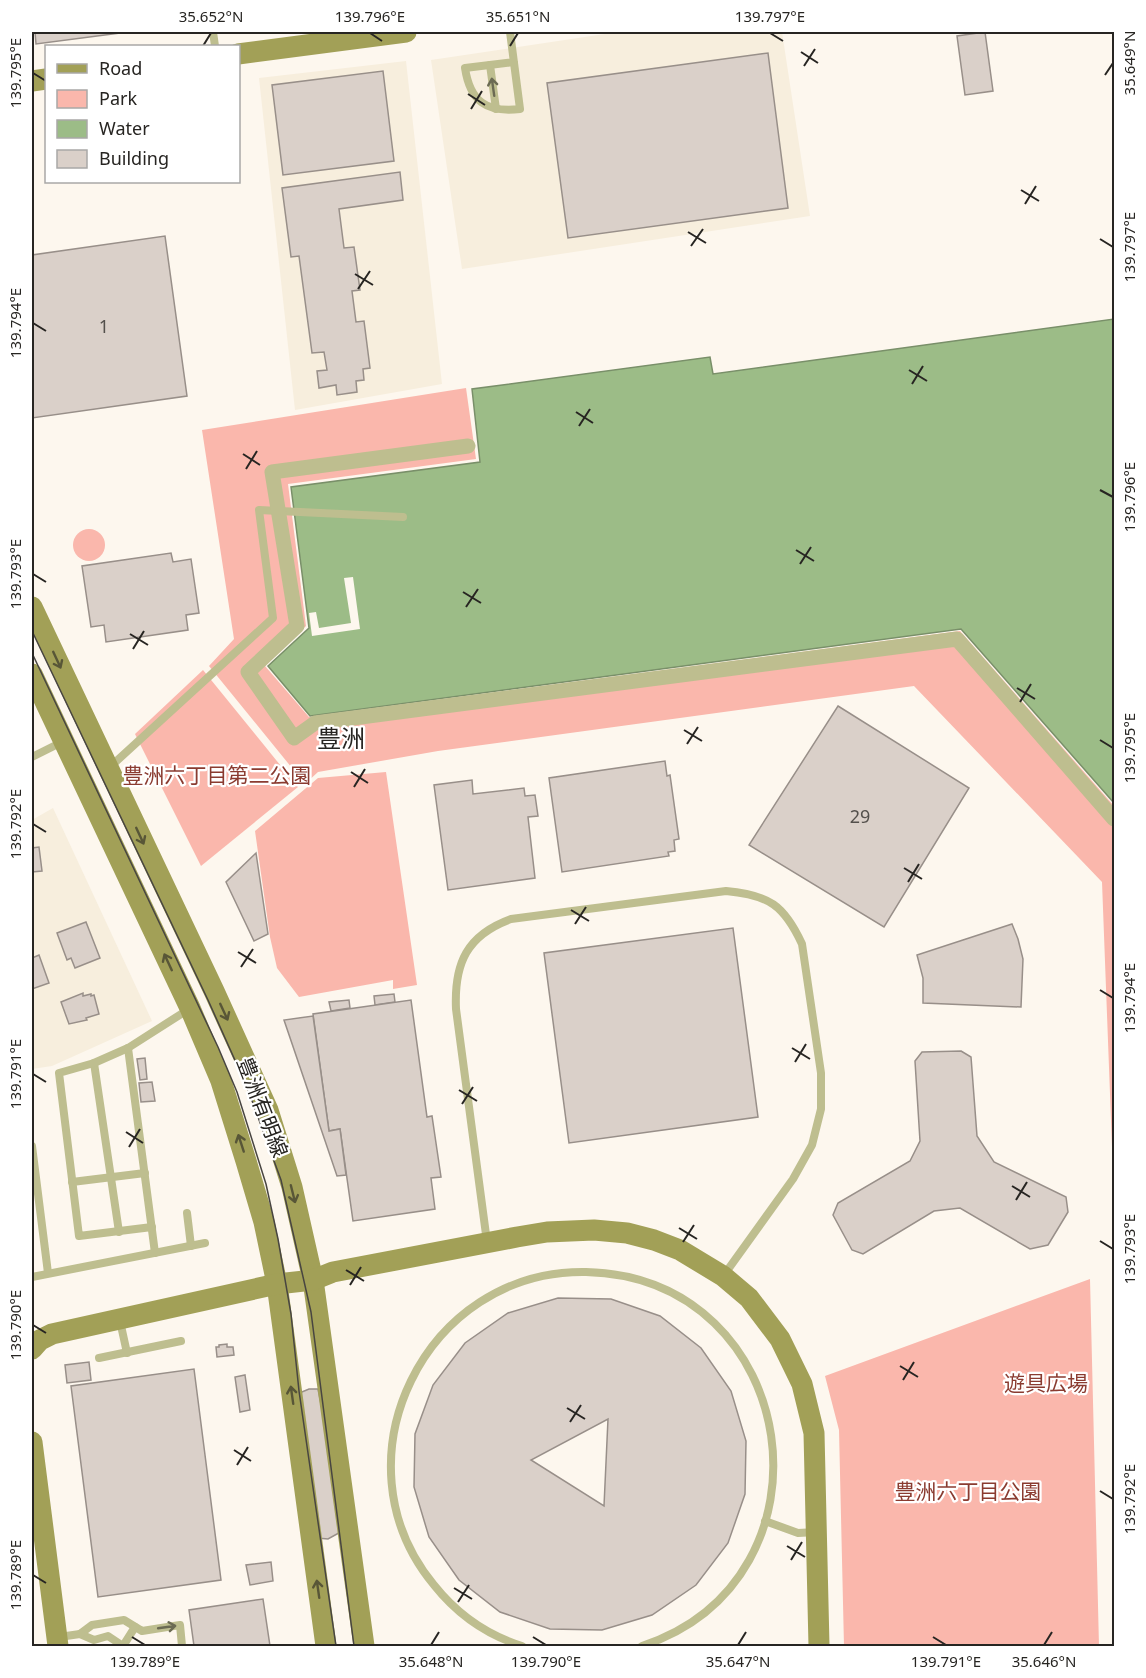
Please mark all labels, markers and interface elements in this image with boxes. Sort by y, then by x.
text: 35.652°N [179,6,243,26]
text: 139.796°E [335,6,405,26]
text: 35.651°N [486,6,550,26]
text: 139.797°E [735,6,805,26]
text: 35.649°N [1119,31,1139,95]
text: 139.795°E [5,38,25,108]
legend [45,45,240,183]
text: Road [99,56,142,80]
one-way arrow [488,78,499,97]
text: Park [99,86,137,110]
text: Water [99,116,150,140]
text: Building [99,146,169,170]
text: 139.797°E [1119,212,1139,282]
text: 139.794°E [5,288,25,358]
house number: 1 [99,314,109,338]
text: 139.796°E [1119,462,1139,532]
text: 139.793°E [5,539,25,609]
one-way arrow [51,651,63,669]
text: 139.795°E [1119,713,1139,783]
district label: 豊洲 [317,721,365,754]
park label: 豊洲六丁目第二公園 [123,761,312,789]
text: 139.792°E [5,789,25,859]
house number: 29 [850,804,870,828]
one-way arrow [135,827,147,845]
one-way arrow [162,954,174,972]
text: 139.794°E [1119,963,1139,1033]
one-way arrow [219,1003,230,1021]
text: 139.791°E [5,1039,25,1109]
street label: 豊洲有明線 [231,1053,295,1161]
one-way arrow [234,1134,245,1153]
one-way arrow [288,1184,300,1203]
text: 139.793°E [1119,1214,1139,1284]
text: 139.790°E [5,1290,25,1360]
park label: 遊具広場 [1004,1369,1088,1397]
one-way arrow [287,1386,298,1406]
text: 139.792°E [1119,1464,1139,1534]
park label: 豊洲六丁目公園 [895,1477,1042,1505]
text: 139.789°E [5,1540,25,1610]
one-way arrow [313,1579,324,1599]
one-way arrow [157,1622,177,1633]
text: 139.789°E [110,1651,180,1671]
text: 35.648°N [399,1651,463,1671]
text: 139.790°E [511,1651,581,1671]
text: 35.647°N [706,1651,770,1671]
text: 139.791°E [911,1651,981,1671]
text: 35.646°N [1012,1651,1076,1671]

